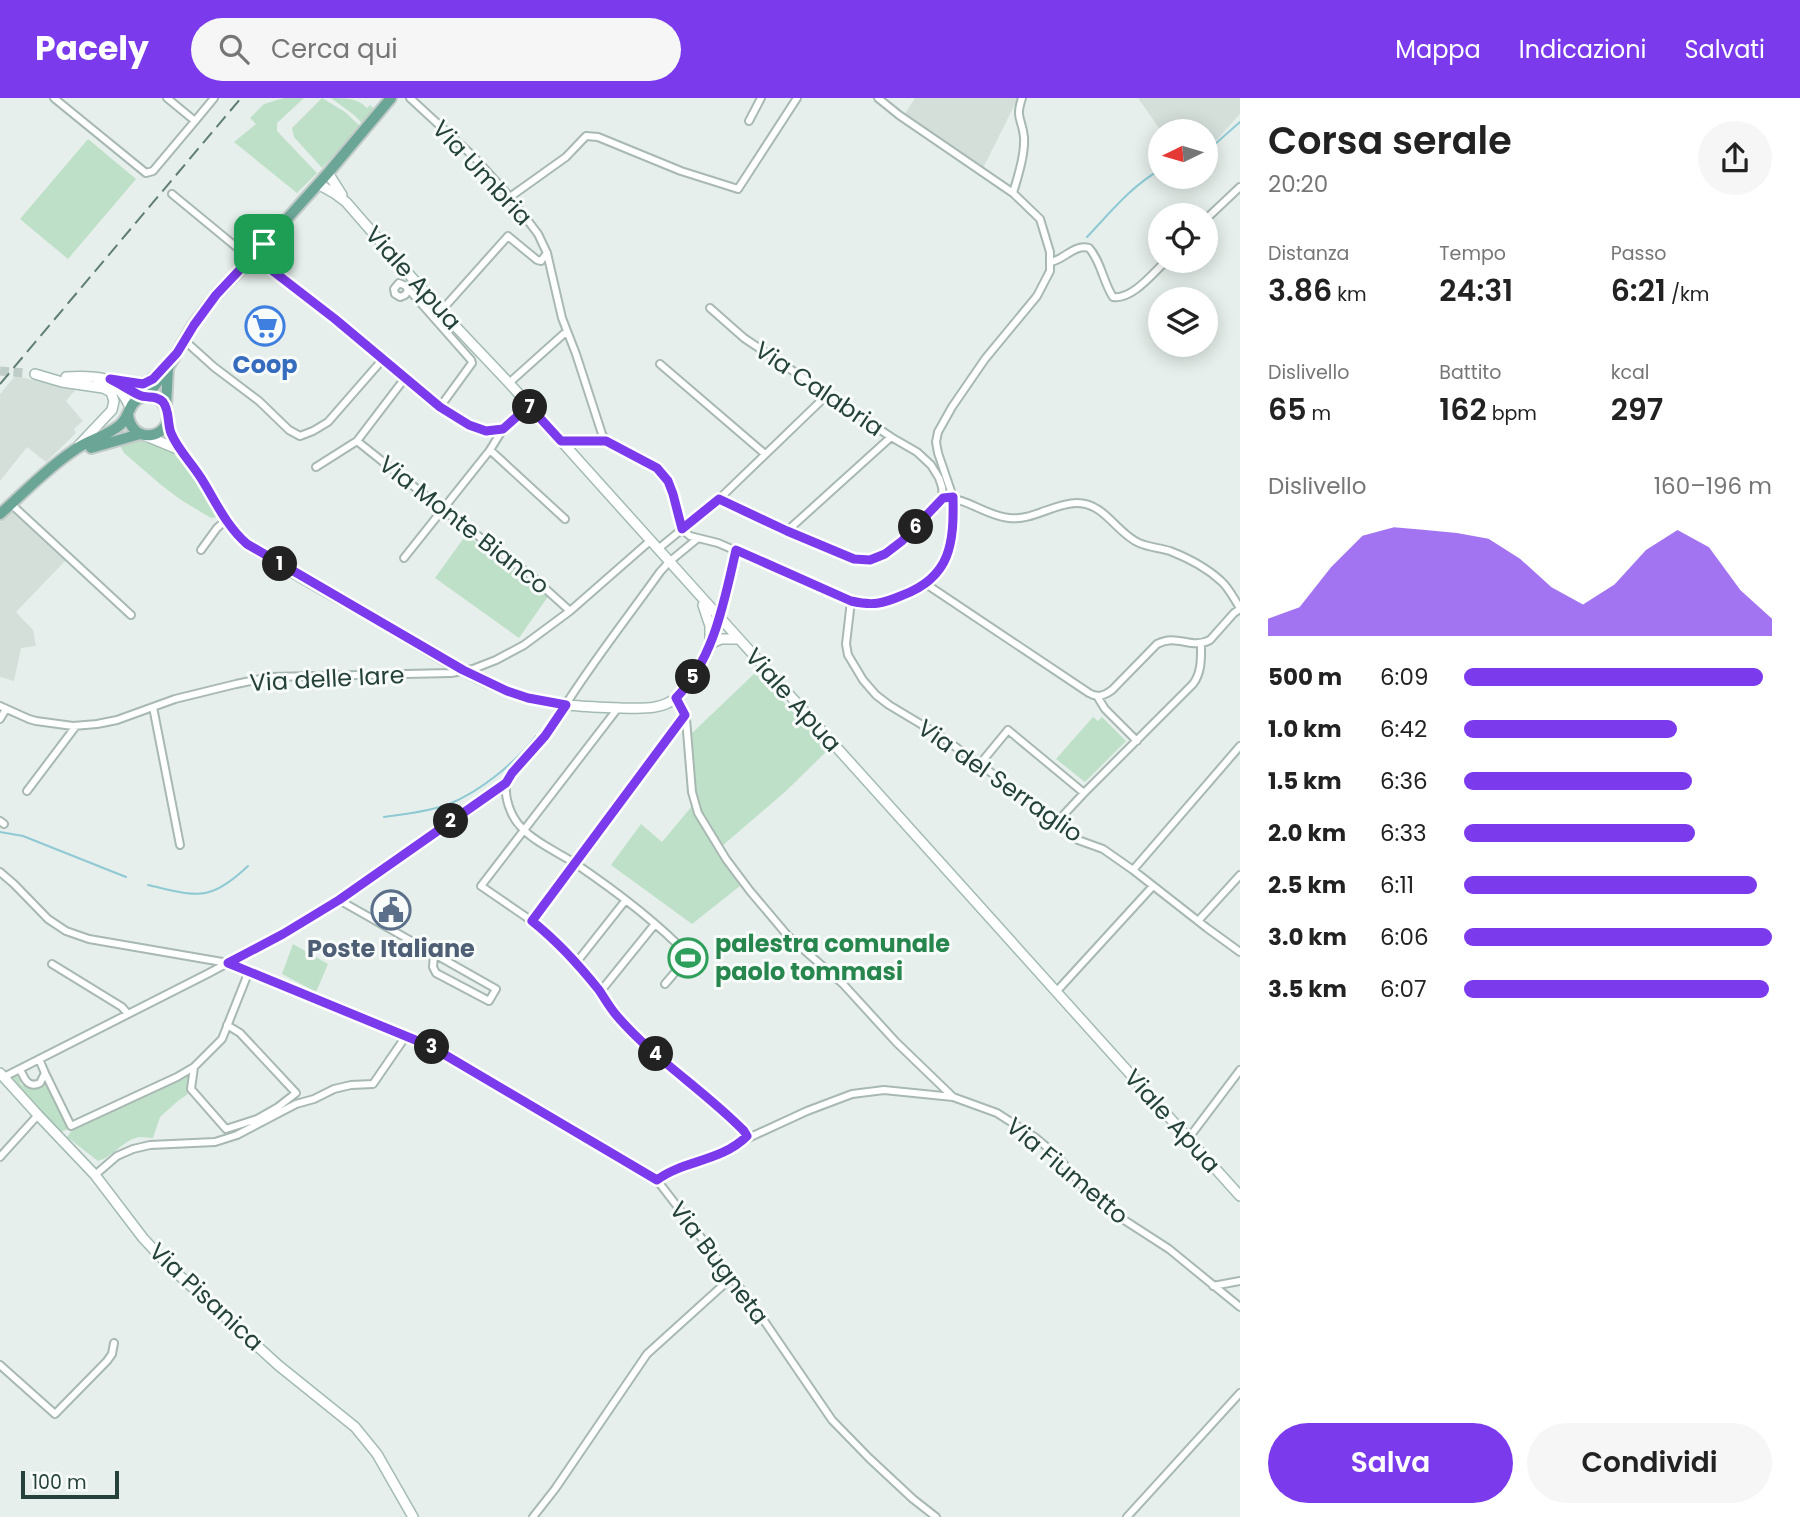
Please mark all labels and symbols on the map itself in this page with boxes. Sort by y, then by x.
street label: Via Umbria [425,113,540,233]
north arrow [1148,119,1218,189]
pin [234,214,294,274]
street label: Viale Apua [358,218,469,337]
supermarket icon: Coop [244,305,286,347]
street label: Via Calabria [748,333,890,444]
place label: Coop [232,348,298,381]
pin: 7 [512,390,548,424]
street label: Via Monte Bianco [372,447,557,602]
pin: 6 [898,510,934,544]
pin: 1 [262,546,298,582]
street label: Viale Apua [738,640,849,759]
street label: Via delle Iare [249,658,405,699]
pin: 5 [676,660,710,694]
street label: Via del Serraglio [911,711,1089,850]
pin: 2 [434,804,468,838]
public building icon: Poste Italiane [370,889,412,931]
place label: palestra comunale paolo tommasi [715,927,950,988]
place label: Poste Italiane [307,932,475,965]
sports icon: palestra comunale paolo tommasi [667,937,709,979]
pin: 3 [414,1030,450,1065]
pin: 4 [638,1037,674,1072]
street label: Viale Apua [1117,1061,1228,1180]
street label: Via Fiumetto [999,1110,1136,1232]
street label: Via Bugneta [662,1194,777,1331]
street label: Via Pisanica [142,1235,271,1358]
scale bar [21,1468,119,1500]

